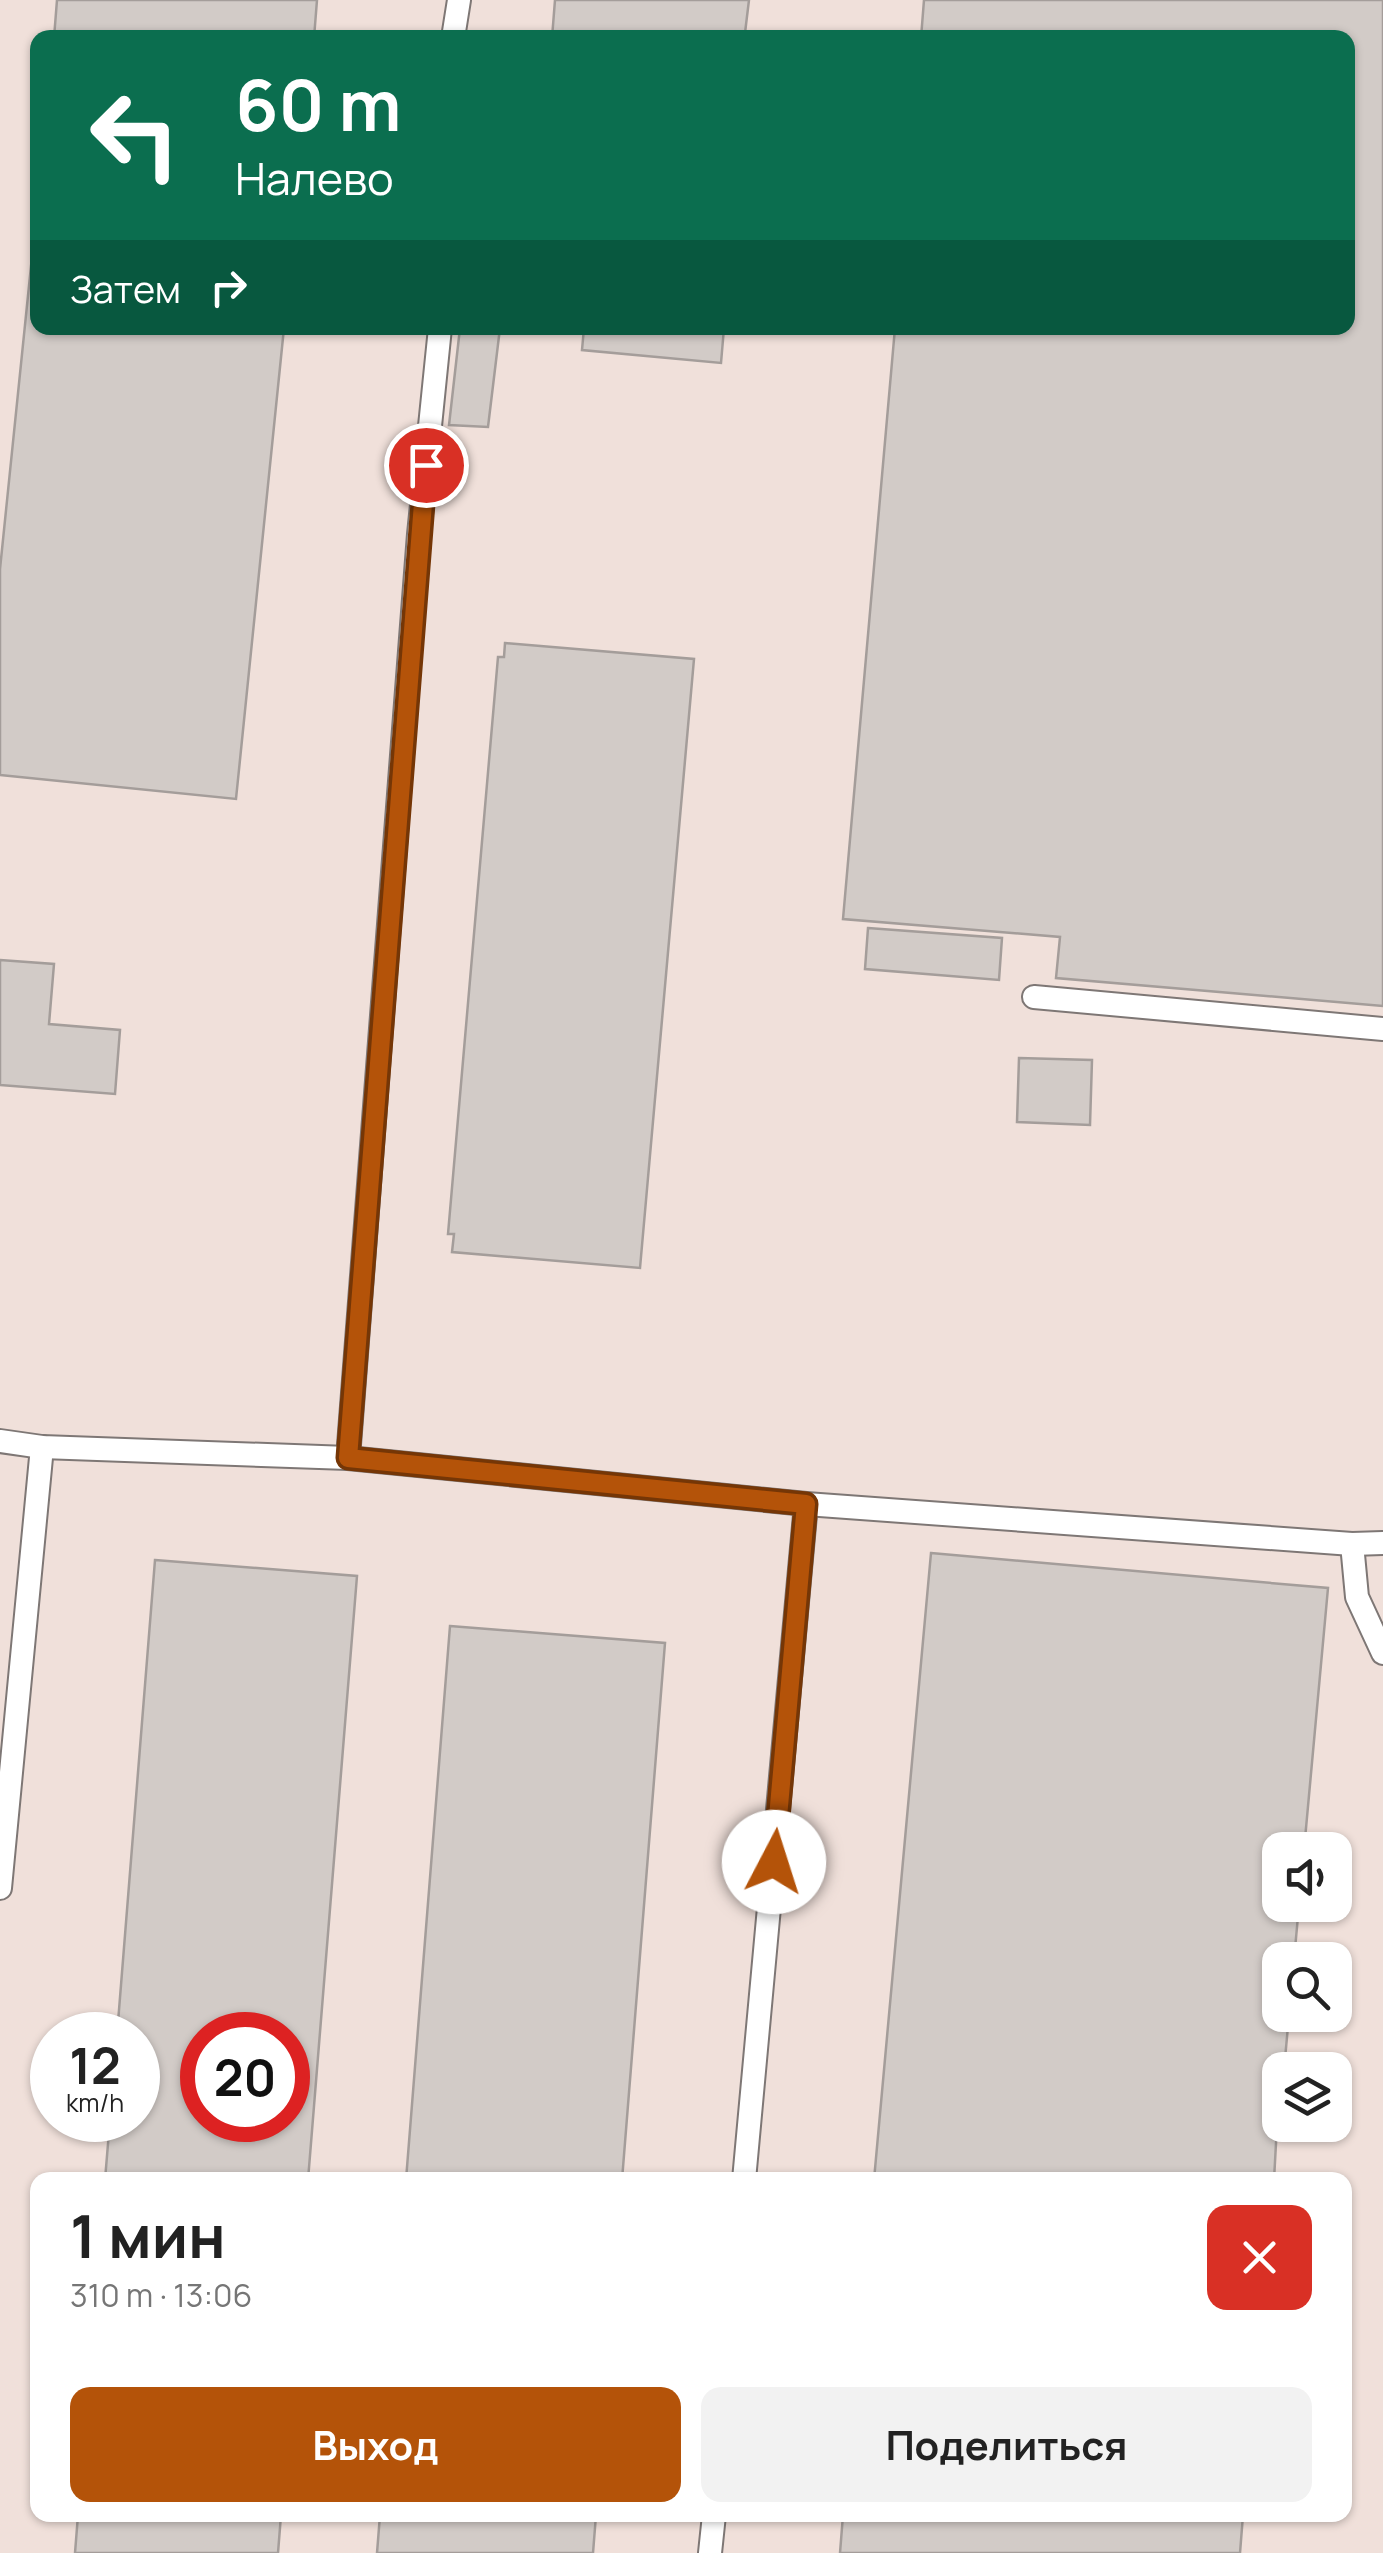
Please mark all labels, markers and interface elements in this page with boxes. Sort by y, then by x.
text: 60 m [235,56,402,152]
icon: left [70,70,200,200]
text: Налево [235,147,394,209]
icon: right [201,260,256,315]
text: Затем [70,262,181,314]
pin [384,423,469,508]
icon: arrive [399,438,454,493]
position arrow [722,1810,826,1914]
map controls [1262,1832,1352,2142]
button: sound [1262,1832,1352,1922]
button: search [1262,1942,1352,2032]
speed limit sign: 20 [180,2012,310,2142]
text: 12 [69,2031,121,2099]
button: layers [1262,2052,1352,2142]
text: km/h [66,2085,124,2120]
text: 1 мин [70,2194,226,2276]
button: close [1207,2205,1312,2310]
text: 310 m · 13:06 [70,2273,252,2317]
button: Выход [70,2387,681,2502]
button: Поделиться [701,2387,1312,2502]

